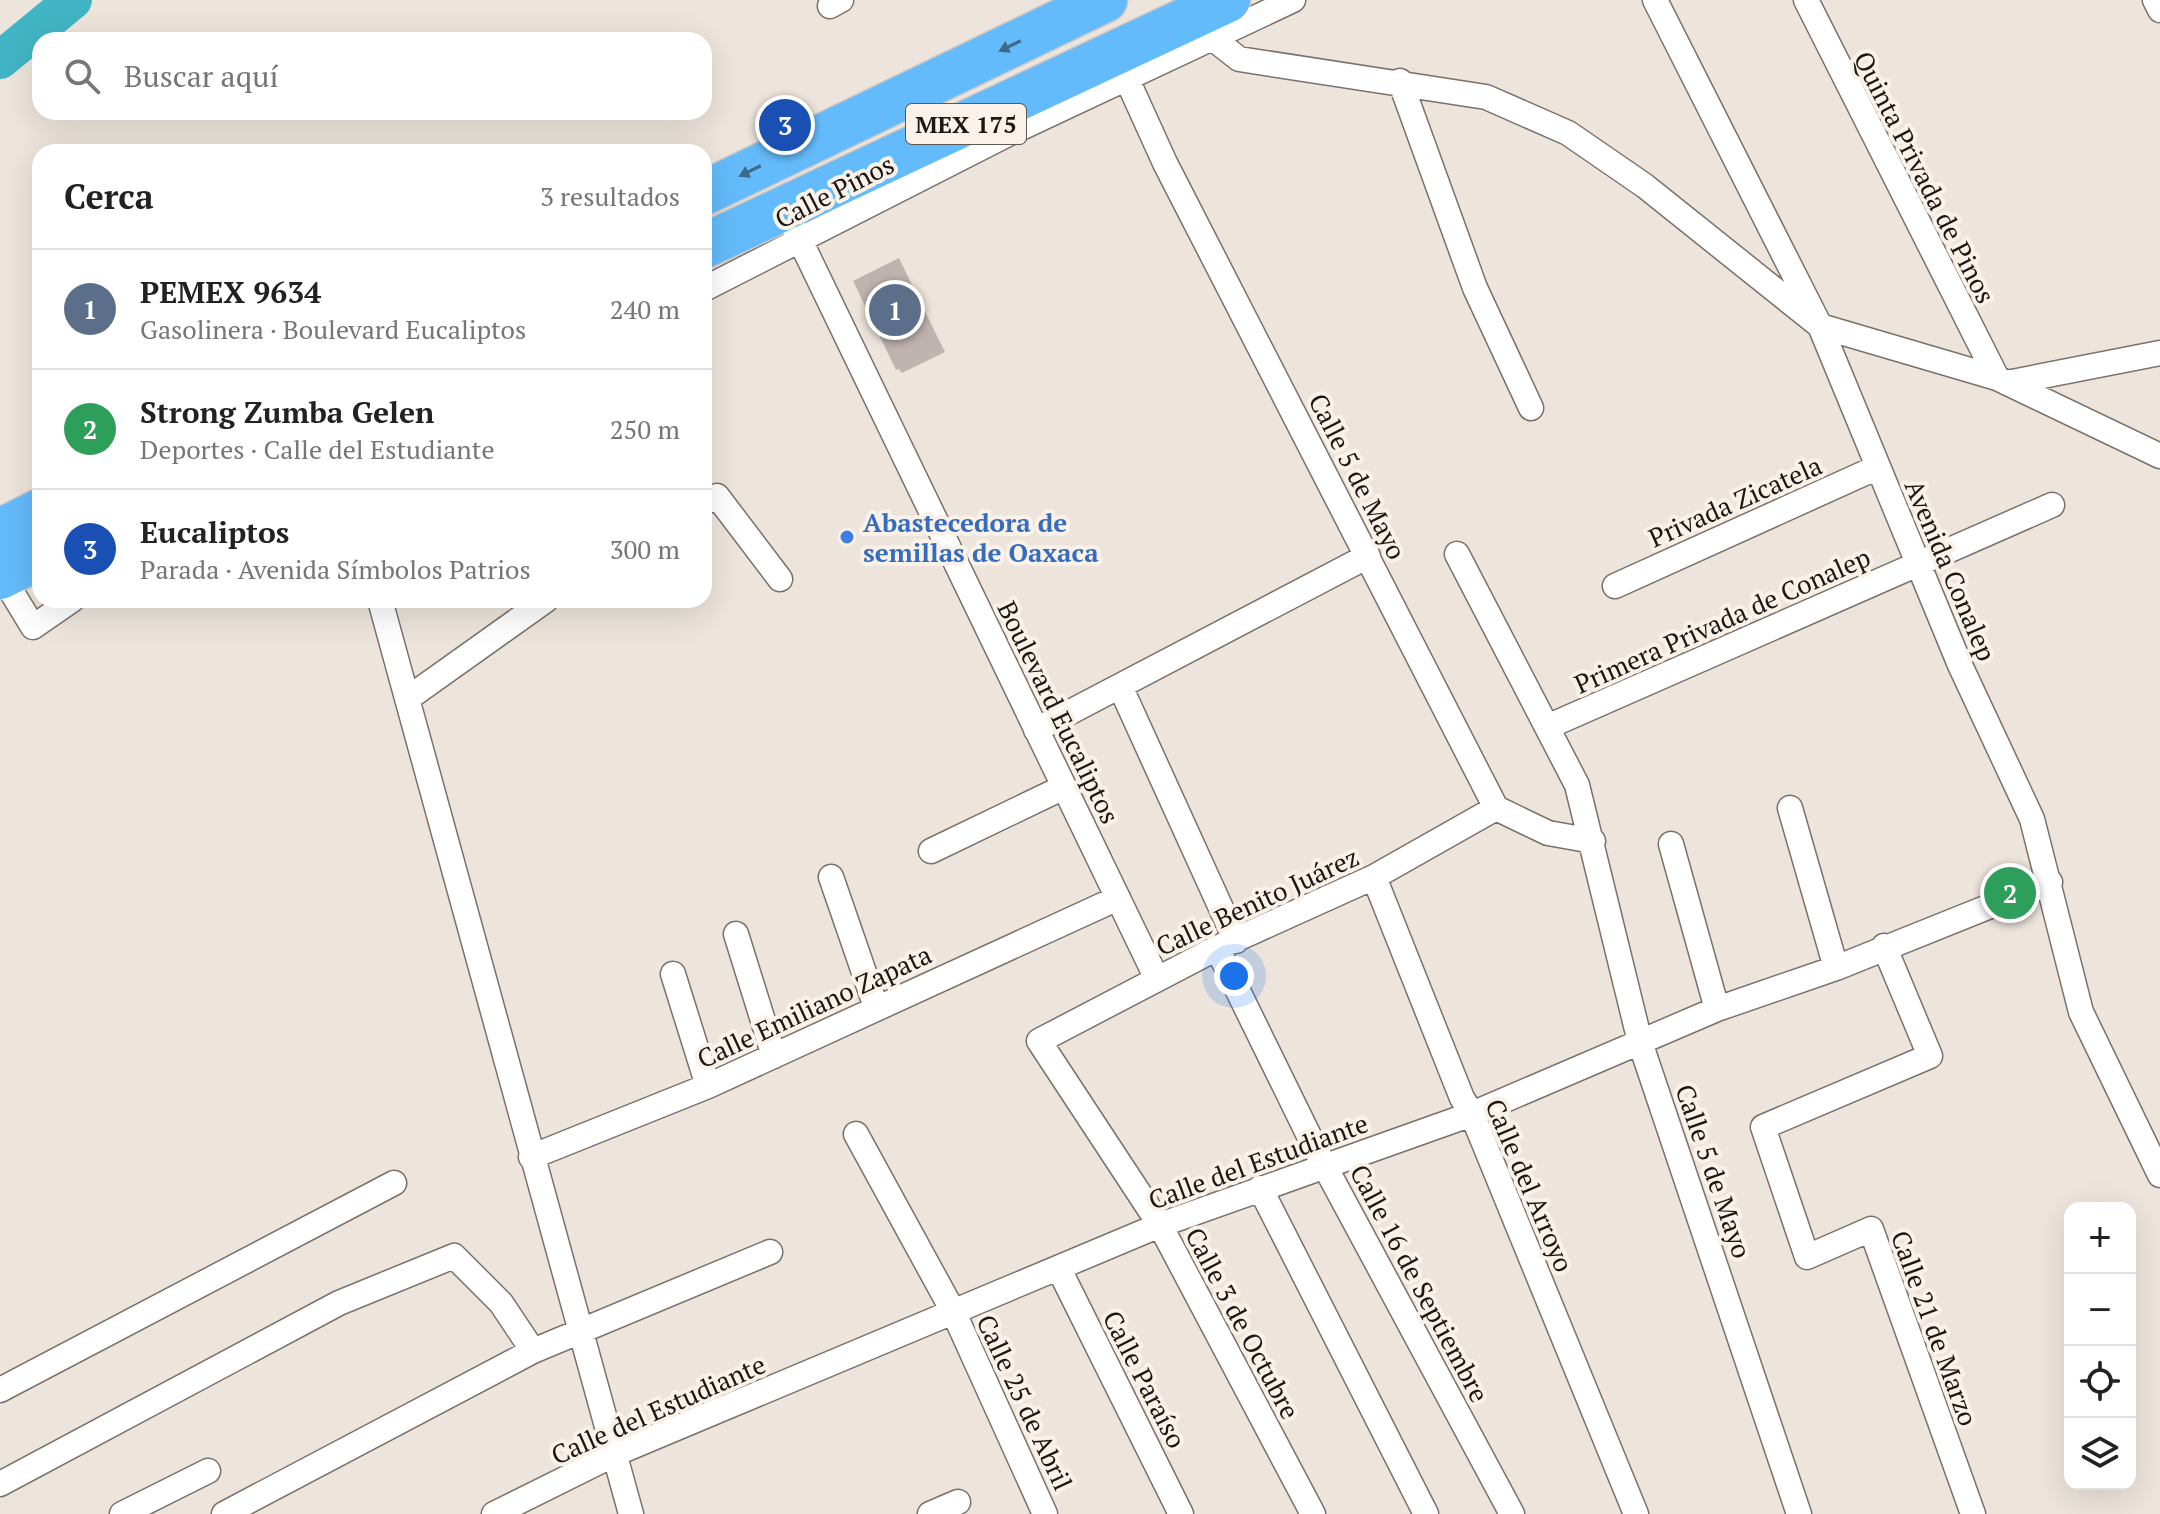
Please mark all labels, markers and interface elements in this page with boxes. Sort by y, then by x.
search box [32,32,712,120]
one-way arrow [998,39,1021,52]
street label: Quinta Privada de Pinos [1847,45,2003,309]
icon: search [60,54,104,98]
text: Buscar aquí [124,56,278,96]
pin: 3 [759,95,811,155]
road number: MEX 175 [906,104,1026,144]
street label: Calle Pinos [769,146,899,236]
one-way arrow [739,164,762,178]
text: Cerca [64,174,154,219]
text: 3 resultados [540,179,680,213]
text: PEMEX 9634 [140,272,321,312]
pin: 1 [869,280,921,340]
text: 1 [83,292,97,326]
text: 240 m [610,292,680,326]
text: Gasolinera · Boulevard Eucaliptos [140,312,526,346]
street label: Calle 5 de Mayo [1302,387,1414,565]
text: Strong Zumba Gelen [140,392,434,432]
text: 2 [83,412,97,446]
text: 250 m [610,412,680,446]
text: Deportes · Calle del Estudiante [140,432,495,466]
street label: Privada Zicatela [1643,448,1827,554]
street label: Avenida Conalep [1898,474,2004,666]
place label: Abastecedora de semillas de Oaxaca [863,505,1099,569]
text: Eucaliptos [140,512,289,552]
marker: Abastecedora de semillas de Oaxaca [838,528,856,546]
text: 3 [83,532,97,566]
text: 300 m [610,532,680,566]
street label: Primera Privada de Conalep [1569,539,1875,701]
text: Parada · Avenida Símbolos Patrios [140,552,531,586]
street label: Boulevard Eucaliptos [990,595,1128,829]
street label: Calle Benito Juárez [1150,839,1364,963]
pin: 2 [1984,863,2036,923]
street label: Calle Emiliano Zapata [691,937,937,1075]
your location [1214,956,1254,996]
street label: Calle 5 de Mayo [1668,1080,1760,1262]
street label: Calle del Arroyo [1478,1093,1582,1277]
street label: Calle del Estudiante [1144,1106,1372,1216]
street label: Calle 16 de Septiembre [1343,1158,1497,1408]
map controls [2064,1202,2136,1490]
button: + [2064,1202,2136,1274]
street label: Calle 3 de Octubre [1178,1221,1308,1425]
street label: Calle 21 de Marzo [1884,1226,1986,1430]
button: − [2064,1274,2136,1346]
street label: Calle Paraíso [1096,1304,1194,1454]
street label: Calle 25 de Abril [969,1309,1081,1495]
street label: Calle del Estudiante [546,1346,770,1472]
button: locate [2064,1346,2136,1418]
button: layers [2064,1418,2136,1490]

